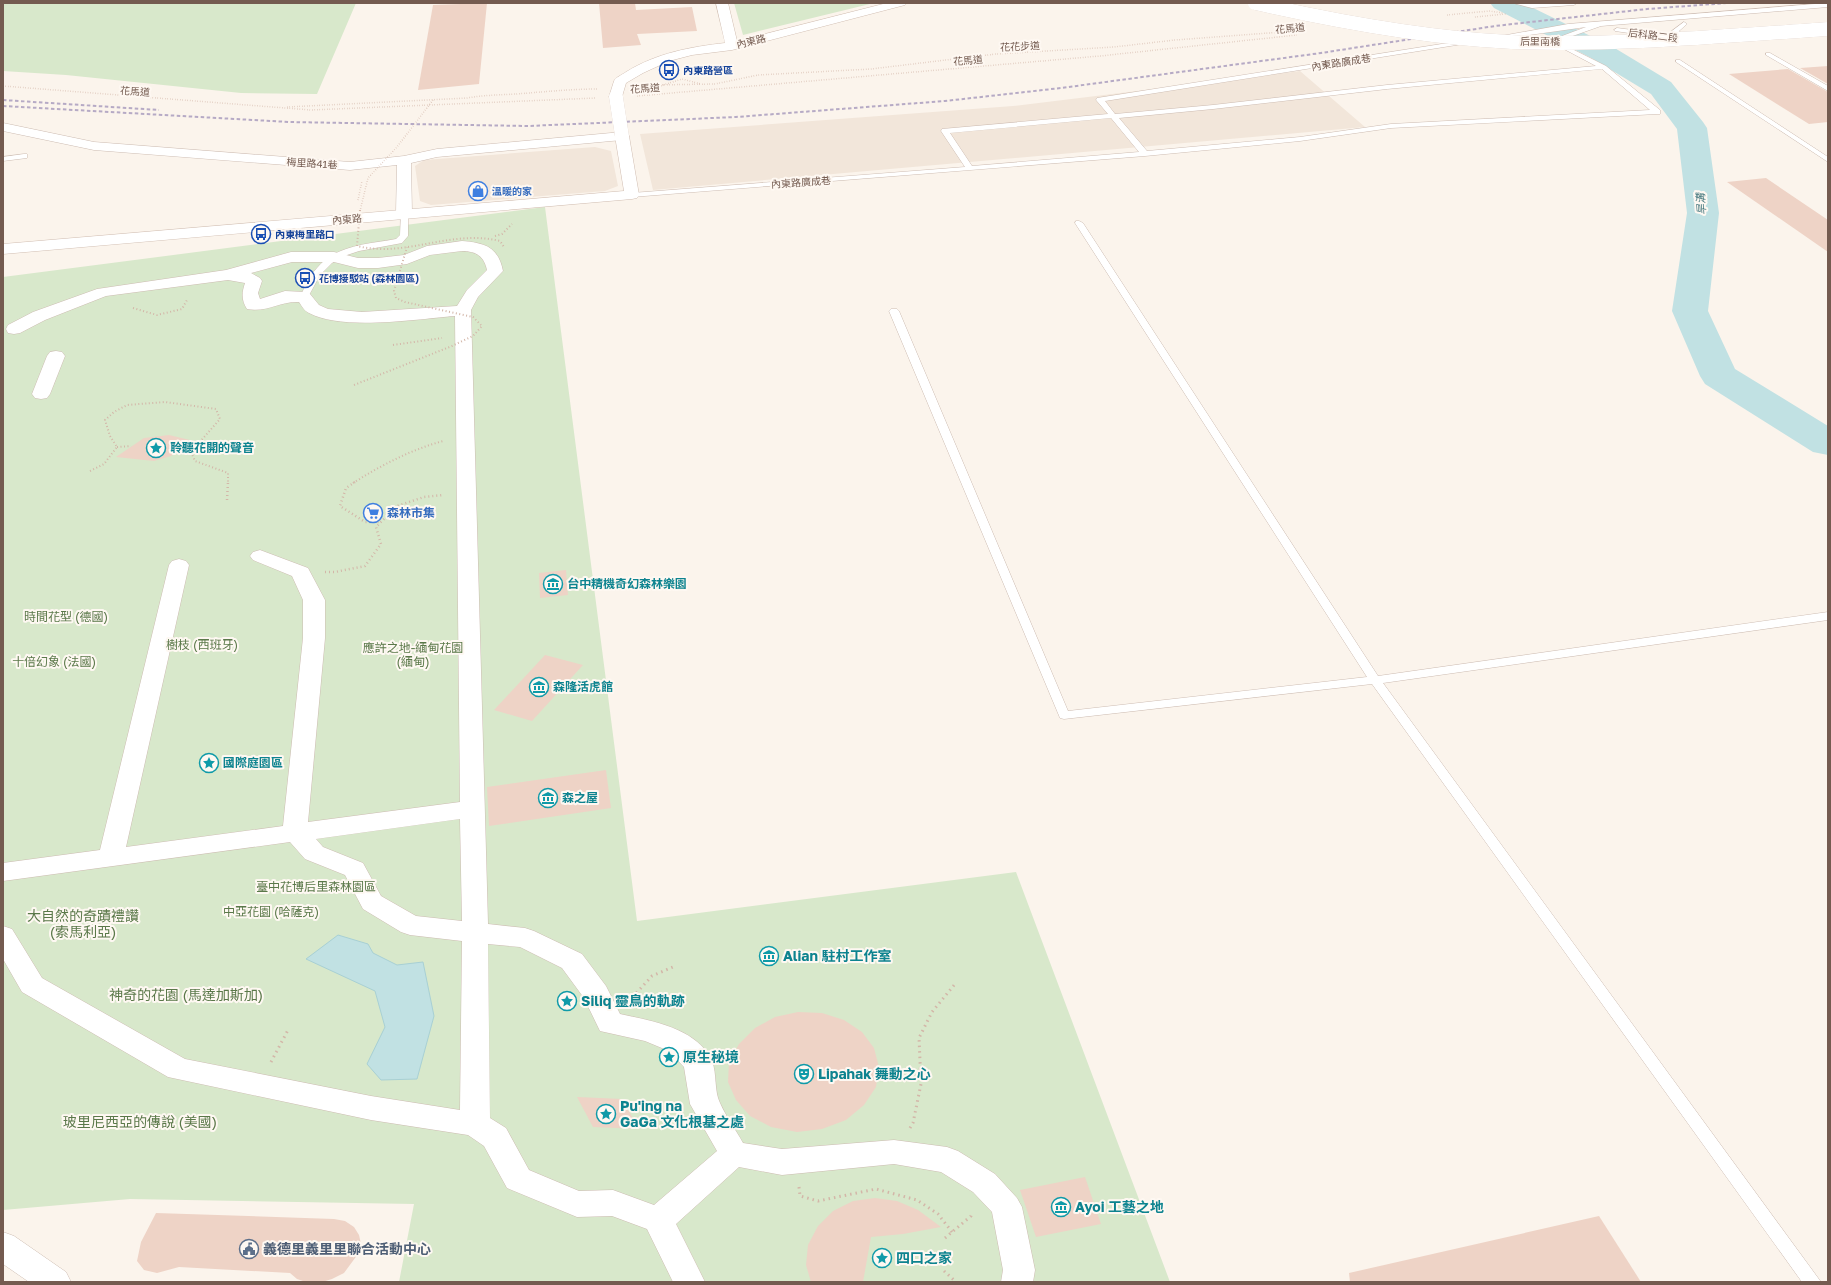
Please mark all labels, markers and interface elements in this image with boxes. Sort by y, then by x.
street label: 花馬道 [1274,20,1306,36]
street label: 后科路二段 [1627,26,1679,44]
street label: 內東路 [735,32,767,50]
street label: 后里南橋 [1520,35,1560,47]
street label: 花花步道 [1000,39,1040,53]
street label: 內東路廣成巷 [1310,51,1372,73]
street label: 花馬道 [953,53,983,67]
bus stop icon: 內東路營區 [658,59,680,81]
place label: 內東路營區 [683,64,733,76]
street label: 花馬道 [630,81,660,95]
street label: 花馬道 [120,84,150,98]
street label: 梅里路41巷 [286,155,338,171]
street label: 內東路廣成巷 [771,174,831,190]
shop icon: 溫暖的家 [467,180,489,202]
place label: 溫暖的家 [492,185,532,197]
water label: 旱溝 [1693,191,1708,215]
street label: 內東路 [332,212,362,226]
bus stop icon: 內東梅里路口 [250,223,272,245]
place label: 內東梅里路口 [275,228,335,240]
bus stop icon: 花博接駁站 (森林園區) [294,267,316,289]
place label: 花博接駁站 (森林園區) [319,272,419,284]
place icon: 聆聽花開的聲音 [145,437,167,459]
place label: 聆聽花開的聲音 [170,440,254,455]
supermarket icon: 森林市集 [362,502,384,524]
place label: 森林市集 [387,505,435,520]
museum icon: 台中精機奇幻森林樂園 [542,573,564,595]
place label: 台中精機奇幻森林樂園 [567,576,687,591]
park label: 時間花型 (德國) [24,609,108,624]
park label: 樹枝 (西班牙) [166,637,238,652]
park label: 應許之地-緬甸花園 (緬甸) [363,640,463,669]
park label: 十倍幻象 (法國) [12,654,96,669]
museum icon: 森隆活虎館 [528,676,550,698]
place label: 森隆活虎館 [553,679,613,694]
place icon: 國際庭園區 [198,752,220,774]
place label: 國際庭園區 [223,755,283,770]
museum icon: 森之屋 [537,787,559,809]
place label: 森之屋 [562,790,598,805]
park label: 臺中花博后里森林園區 [256,879,376,894]
park label: 中亞花園 (哈薩克) [223,904,319,919]
park label: 大自然的奇蹟禮讚 (索馬利亞) [27,907,139,940]
museum icon: Alian 駐村工作室 [758,945,780,967]
place label: Alian 駐村工作室 [783,947,891,964]
park label: 神奇的花園 (馬達加斯加) [109,986,263,1003]
place icon: Siliq 靈鳥的軌跡 [556,990,578,1012]
place label: Siliq 靈鳥的軌跡 [581,992,685,1009]
place icon: 原生秘境 [658,1046,680,1068]
place label: 原生秘境 [683,1048,739,1065]
theatre icon: Lipahak 舞動之心 [793,1063,815,1085]
place label: Lipahak 舞動之心 [818,1065,931,1082]
place label: Pu'ing na GaGa 文化根基之處 [620,1097,744,1130]
place icon: Pu'ing na GaGa 文化根基之處 [595,1103,617,1125]
park label: 玻里尼西亞的傳說 (美國) [63,1113,217,1130]
museum icon: Ayoi 工藝之地 [1050,1196,1072,1218]
place label: Ayoi 工藝之地 [1075,1198,1164,1215]
public building icon: 義德里義里里聯合活動中心 [238,1238,260,1260]
place label: 義德里義里里聯合活動中心 [263,1240,431,1257]
place icon: 四口之家 [871,1247,893,1269]
place label: 四口之家 [896,1249,952,1266]

